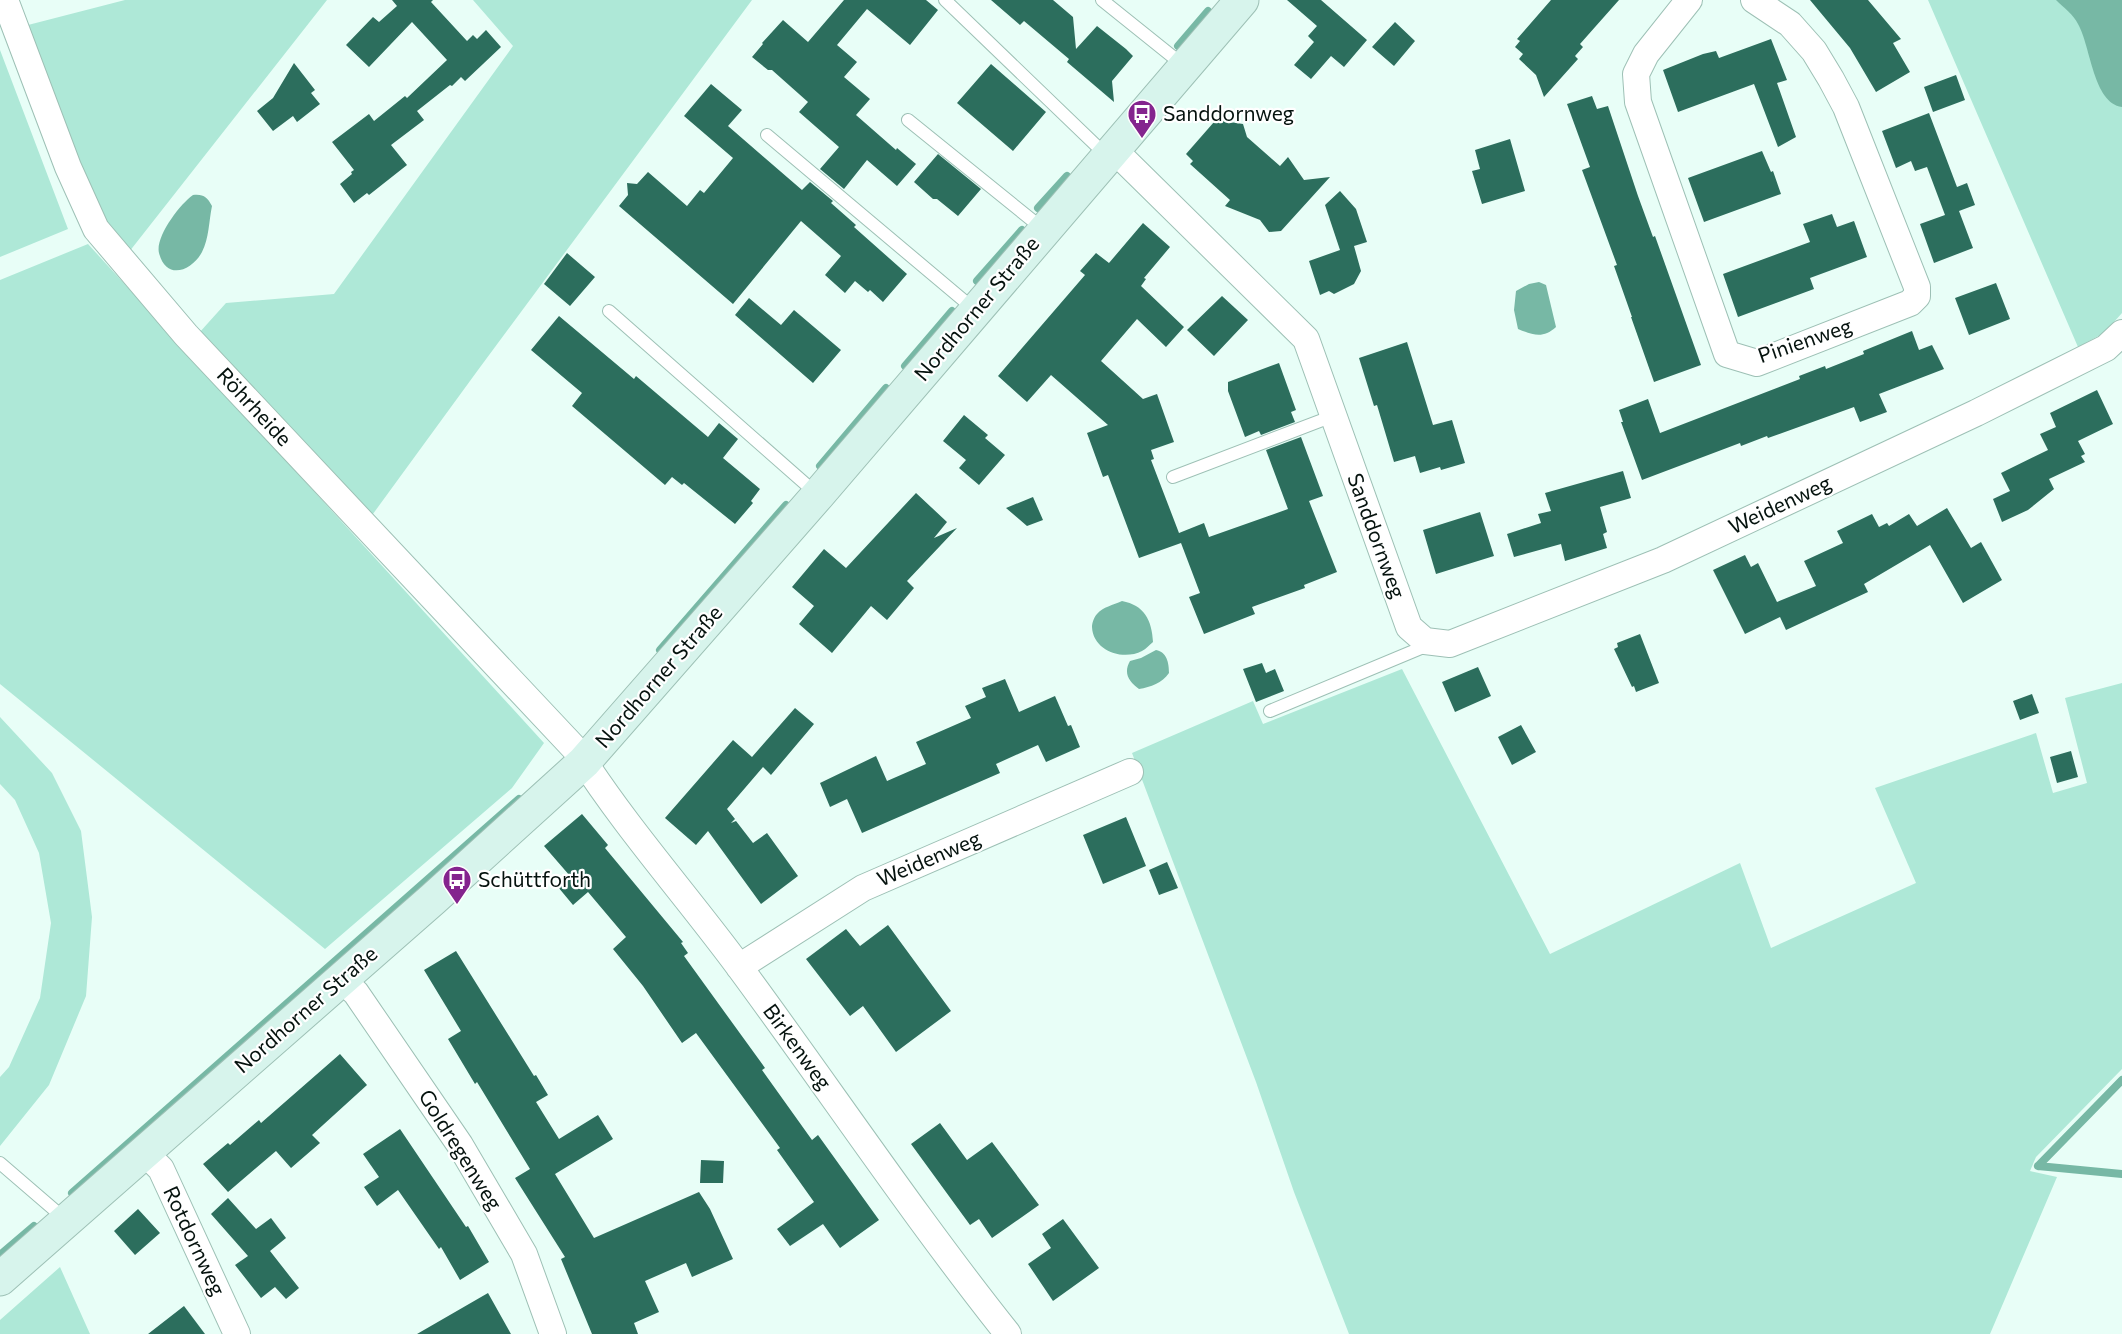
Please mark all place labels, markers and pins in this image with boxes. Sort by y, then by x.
bus stop icon: Sanddornweg [1126,98,1158,140]
place label: Sanddornweg [1163,100,1294,125]
bus stop icon: Schüttforth [441,864,473,906]
place label: Schüttforth [478,866,591,891]

